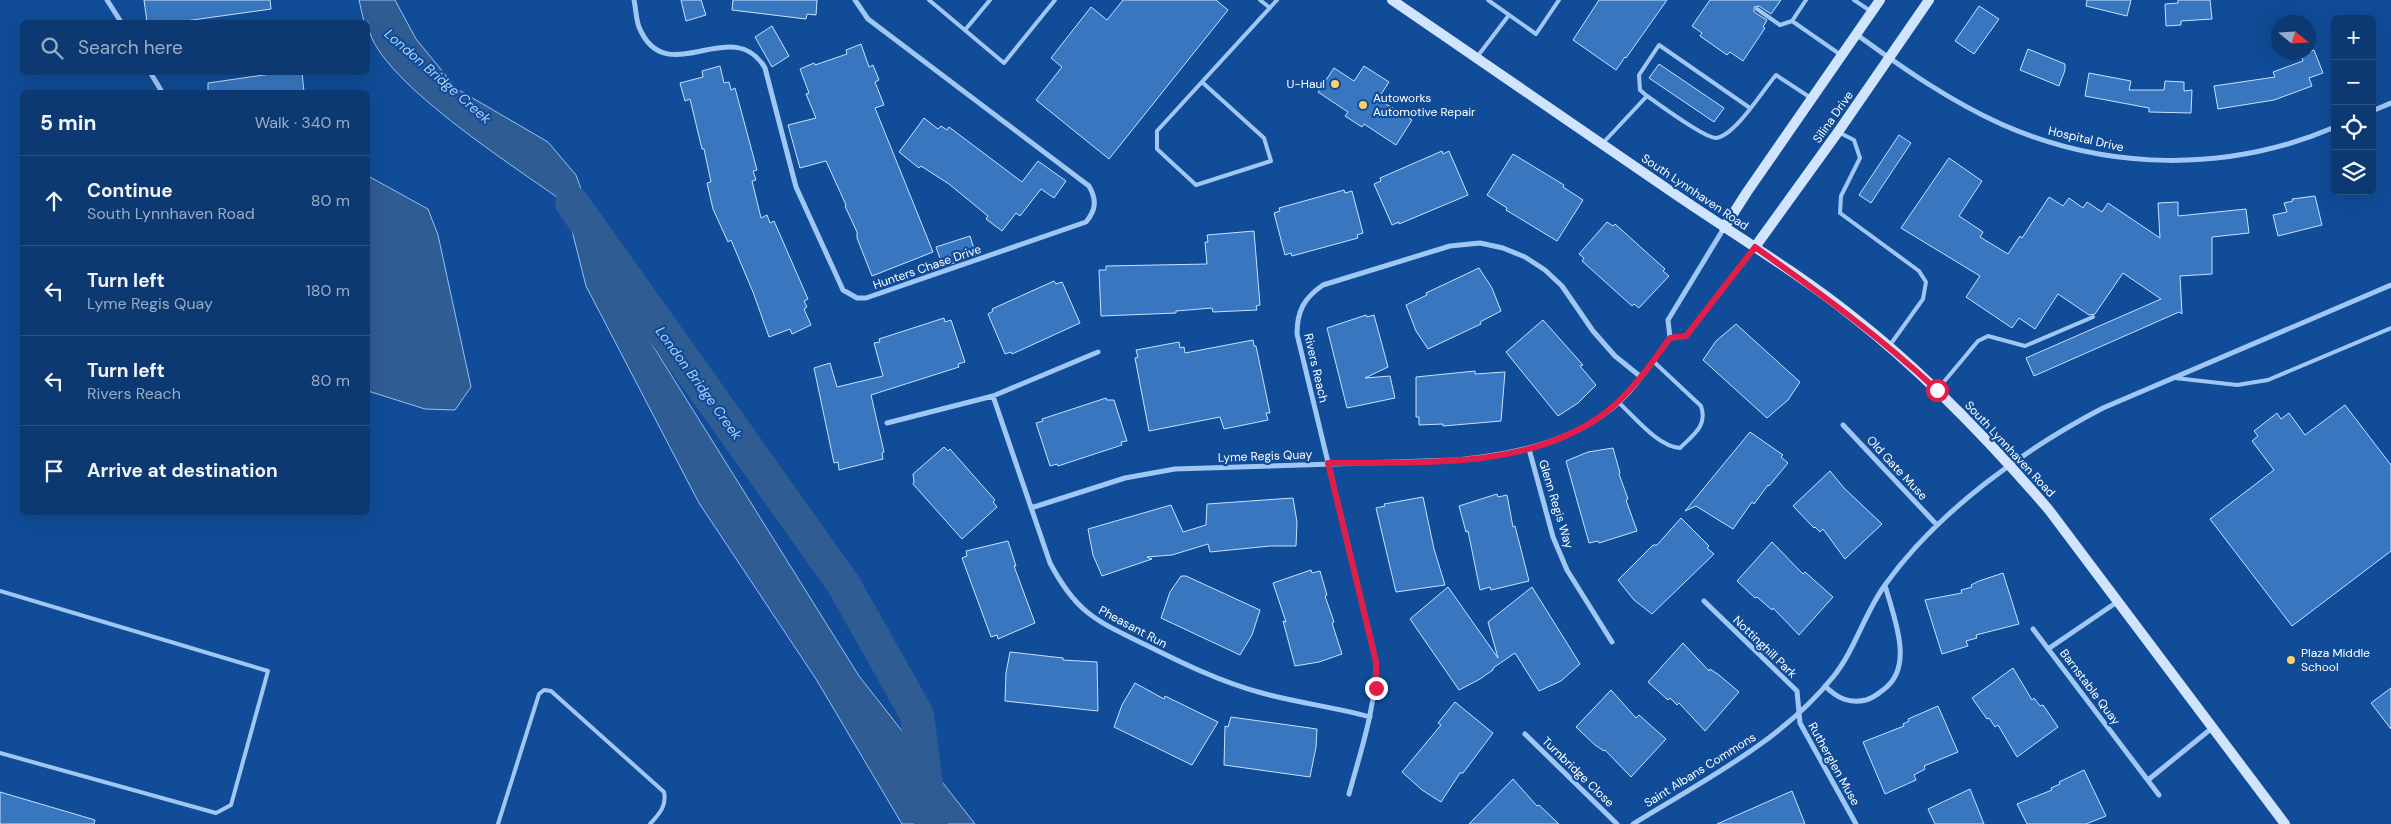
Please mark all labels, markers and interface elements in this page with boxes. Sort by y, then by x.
north arrow [2271,15,2316,60]
map controls [2331,15,2376,195]
button: + [2331,15,2376,60]
search box [20,20,370,75]
water label: London Bridge Creek [381,25,496,128]
icon: search [38,34,66,62]
text: Search here [78,35,183,60]
button: − [2331,60,2376,105]
place label: U-Haul [1286,76,1325,92]
marker: U-Haul [1329,78,1341,90]
street label: Silina Drive [1809,88,1857,146]
place label: Autoworks Automotive Repair [1373,90,1476,120]
marker: Autoworks Automotive Repair [1357,99,1369,111]
button: locate [2331,105,2376,150]
text: 5 min [40,109,96,137]
text: Walk · 340 m [255,112,350,133]
street label: Hospital Drive [2047,123,2126,156]
street label: South Lynnhaven Road [1638,150,1752,234]
button: layers [2331,150,2376,195]
text: Continue [87,178,173,203]
icon: ahead [40,187,68,215]
text: 80 m [311,190,350,211]
text: South Lynnhaven Road [87,203,255,224]
street label: Hunters Chase Drive [871,241,983,293]
text: Turn left [87,268,165,293]
icon: left [40,277,68,305]
text: 180 m [306,280,350,301]
text: Lyme Regis Quay [87,293,213,314]
water label: London Bridge Creek [652,323,747,444]
street label: Rivers Reach [1300,332,1332,404]
text: Turn left [87,358,165,383]
icon: left [40,367,68,395]
text: 80 m [311,370,350,391]
route start [1926,379,1949,402]
text: Rivers Reach [87,383,181,404]
street label: South Lynnhaven Road [1961,398,2059,500]
street label: Old Gate Muse [1863,432,1931,504]
street label: Lyme Regis Quay [1217,446,1313,466]
icon: arrive [40,457,68,485]
text: Arrive at destination [87,458,278,483]
street label: Glenn Regis Way [1535,458,1577,551]
street label: Pheasant Run [1096,602,1170,652]
street label: Nottinghill Park [1730,612,1800,682]
place label: Plaza Middle School [2301,645,2370,675]
street label: Barnstable Quay [2056,646,2124,729]
marker: Plaza Middle School [2285,654,2297,666]
route end [1365,677,1388,700]
street label: Rutherglen Muse [1805,720,1864,809]
street label: Saint Albans Commons [1641,729,1759,811]
street label: Turnbridge Close [1538,733,1618,811]

